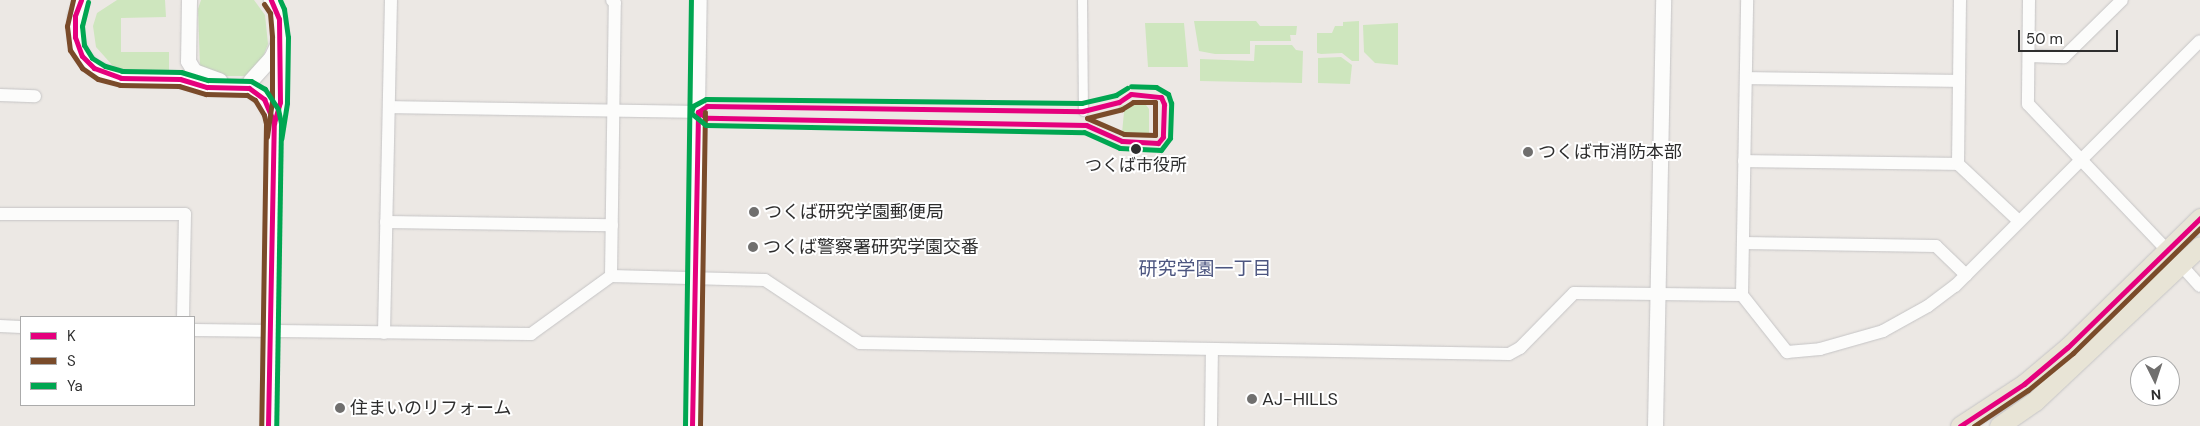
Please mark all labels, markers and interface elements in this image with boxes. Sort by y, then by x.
scale bar [2020,20,2120,52]
text: 50 m [2026,29,2063,49]
place label: つくば市消防本部 [1538,141,1682,163]
marker: つくば市役所 [1131,144,1141,154]
marker: つくば市消防本部 [1522,146,1534,158]
place label: つくば市役所 [1085,156,1187,176]
place label: つくば研究学園郵便局 [764,201,944,223]
marker: つくば研究学園郵便局 [748,206,760,218]
place label: つくば警察署研究学園交番 [763,236,979,258]
marker: つくば警察署研究学園交番 [747,241,759,253]
district label: 研究学園一丁目 [1139,258,1271,280]
legend [20,316,195,406]
text: K [67,326,76,346]
text: S [67,351,76,371]
north arrow [2130,356,2180,406]
text: Ya [67,376,83,396]
text: N [2150,386,2162,404]
place label: AJ-HILLS [1262,388,1338,410]
marker: AJ-HILLS [1246,393,1258,405]
place label: 住まいのリフォーム [350,397,512,419]
marker: 住まいのリフォーム [334,402,346,414]

